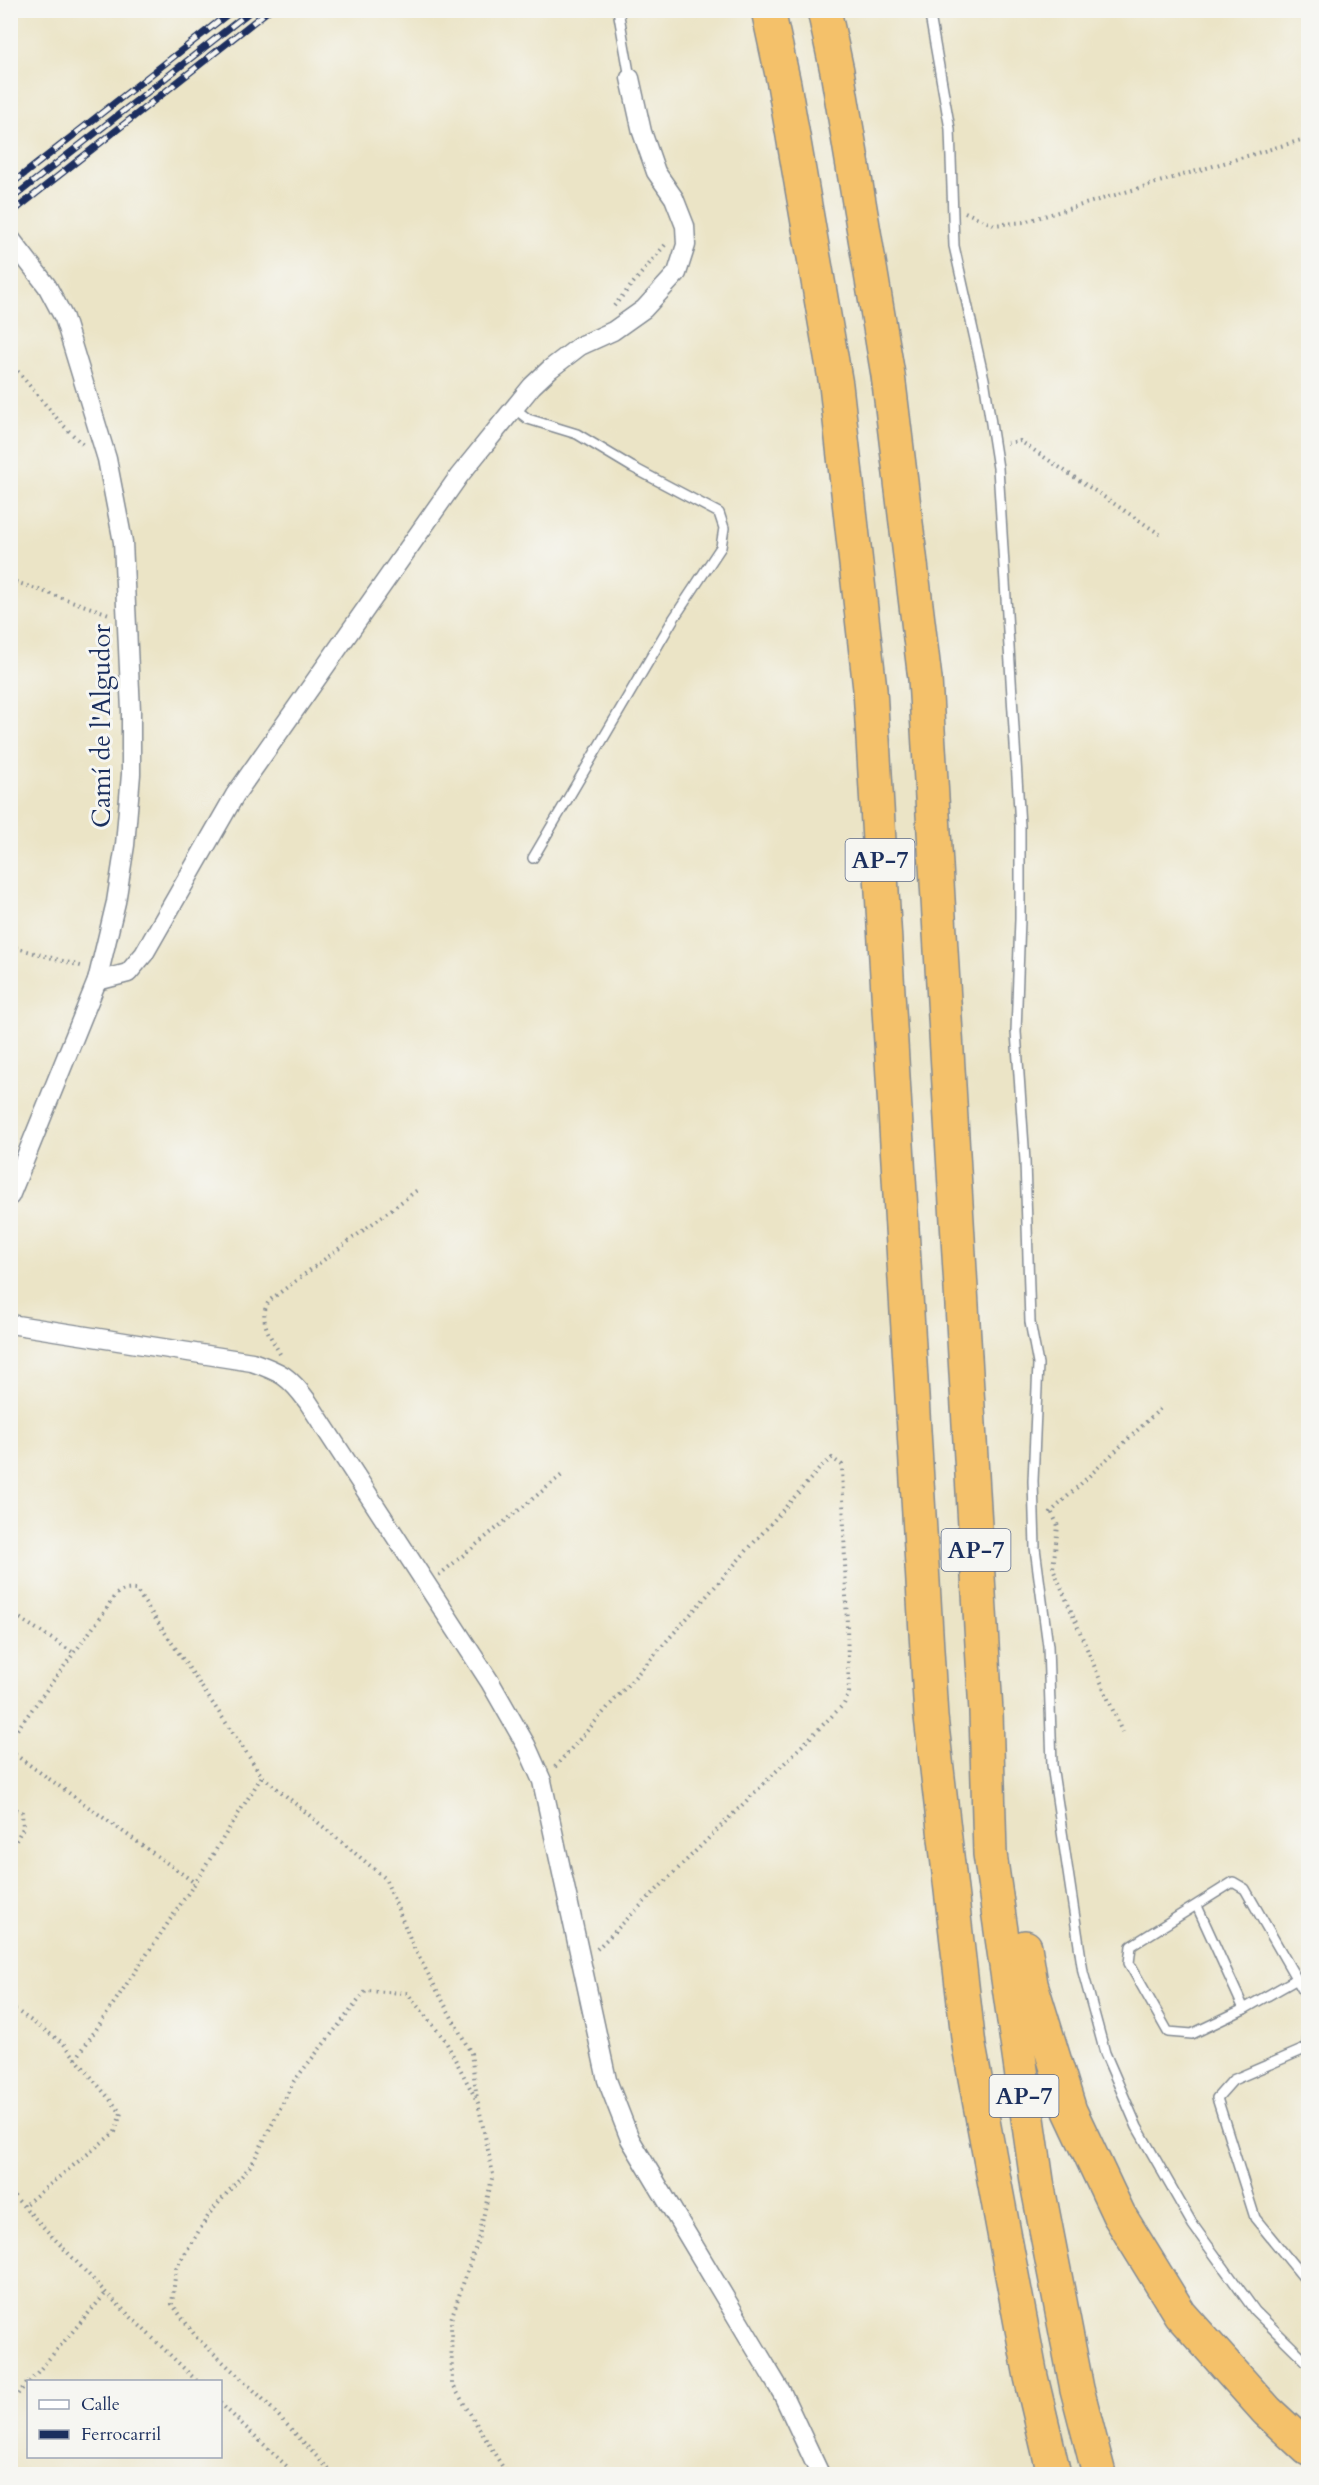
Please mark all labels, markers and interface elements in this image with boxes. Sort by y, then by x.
street label: Camí de l'Algudor [84,624,119,828]
road number: AP-7 [846,839,914,881]
road number: AP-7 [942,1529,1010,1571]
road number: AP-7 [990,2075,1058,2117]
legend [27,2380,222,2458]
text: Calle [81,2392,120,2417]
text: Ferrocarril [81,2422,161,2447]

